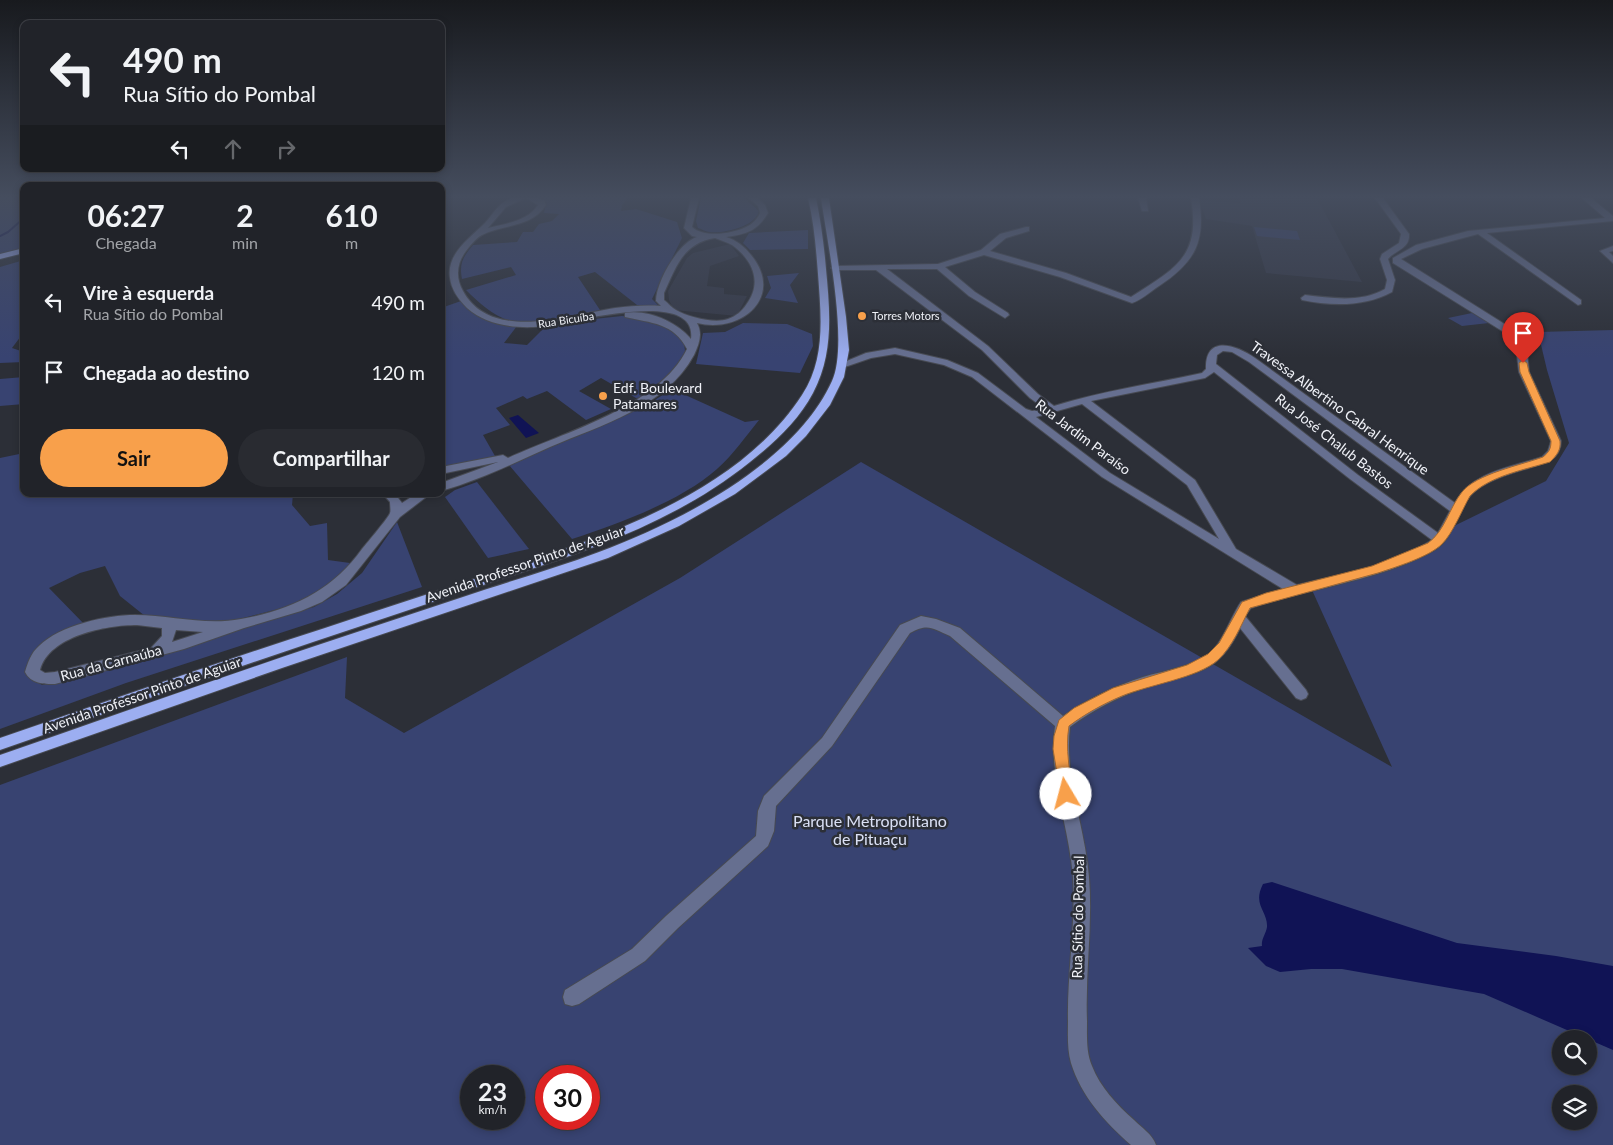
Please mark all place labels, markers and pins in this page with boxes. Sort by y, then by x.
place label: Torres Motors [872,309,940,322]
marker: Torres Motors [856,310,868,322]
pin [1502,312,1544,363]
place label: Edf. Boulevard Patamares [613,379,702,412]
marker: Edf. Boulevard Patamares [597,390,609,402]

